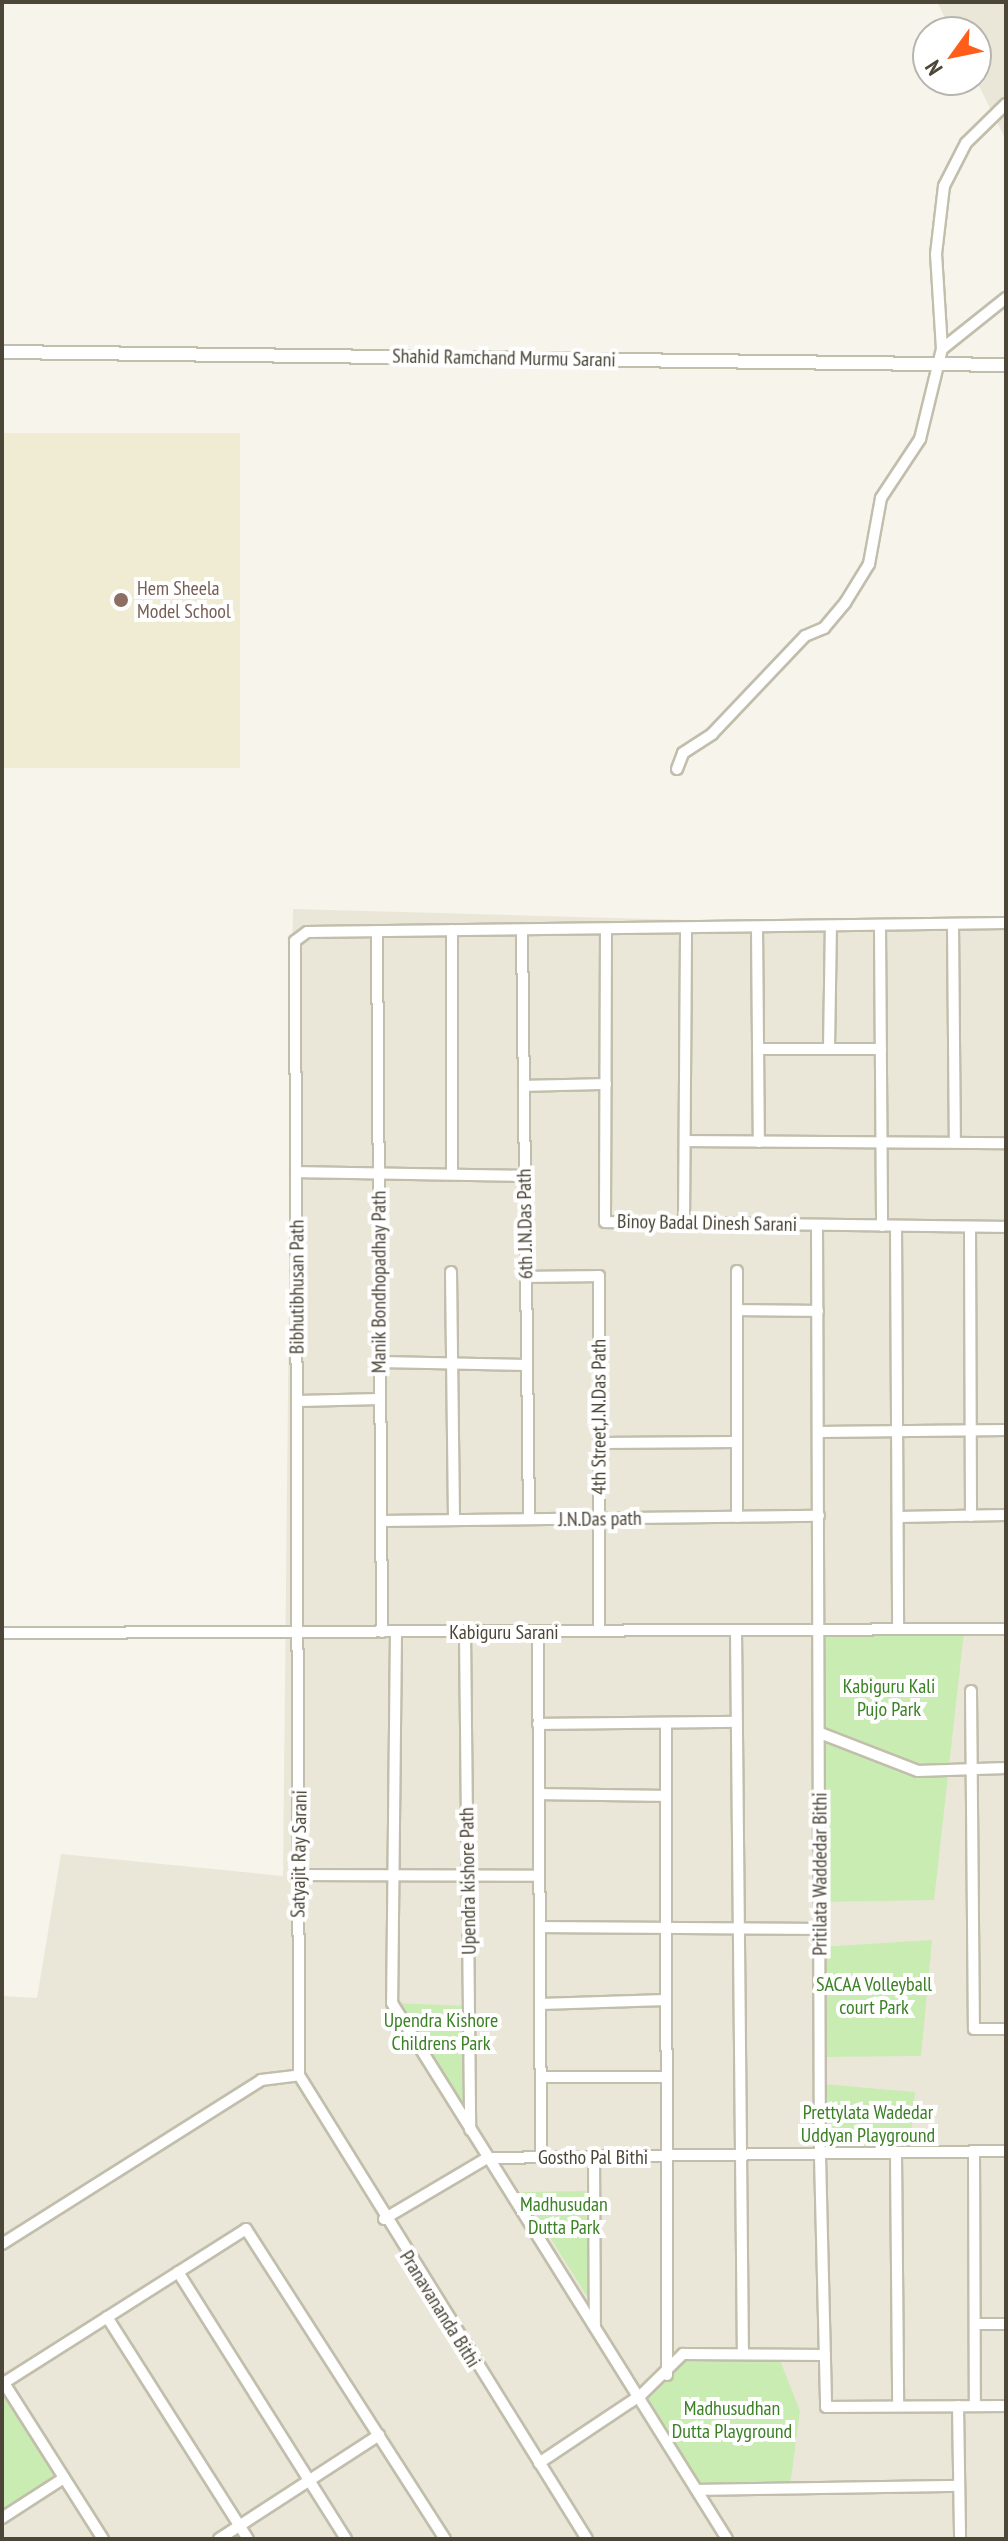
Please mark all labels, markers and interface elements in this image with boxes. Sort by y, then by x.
north arrow [912,16,992,96]
text: N [919,55,949,81]
street label: Shahid Ramchand Murmu Sarani [392,344,616,372]
place label: Hem Sheela Model School [137,576,231,623]
marker: Hem Sheela Model School [112,591,130,609]
street label: 6th J.N.Das Path [512,1169,538,1279]
street label: Manik Bondhopadhay Path [367,1190,391,1374]
street label: Binoy Badal Dinesh Sarani [617,1209,797,1237]
street label: Bibhutibhusan Path [285,1220,309,1354]
street label: 4th Street,J.N.Das Path [587,1339,611,1495]
street label: J.N.Das path [558,1506,642,1532]
street label: Kabiguru Sarani [449,1620,559,1644]
park label: Kabiguru Kali Pujo Park [843,1675,935,1722]
street label: Satyajit Ray Sarani [286,1790,312,1918]
street label: Pritilata Waddedar Bithi [808,1792,832,1956]
street label: Upendra kishore Path [455,1807,481,1955]
park label: SACAA Volleyball court Park [815,1973,933,2020]
park label: Upendra Kishore Childrens Park [384,2009,498,2056]
park label: Prettylata Wadedar Uddyan Playground [801,2100,935,2147]
street label: Gostho Pal Bithi [538,2145,648,2169]
park label: Madhusudan Dutta Park [520,2193,608,2240]
street label: Pranavananda Bithi [394,2246,486,2372]
park label: Madhusudhan Dutta Playground [672,2396,792,2443]

